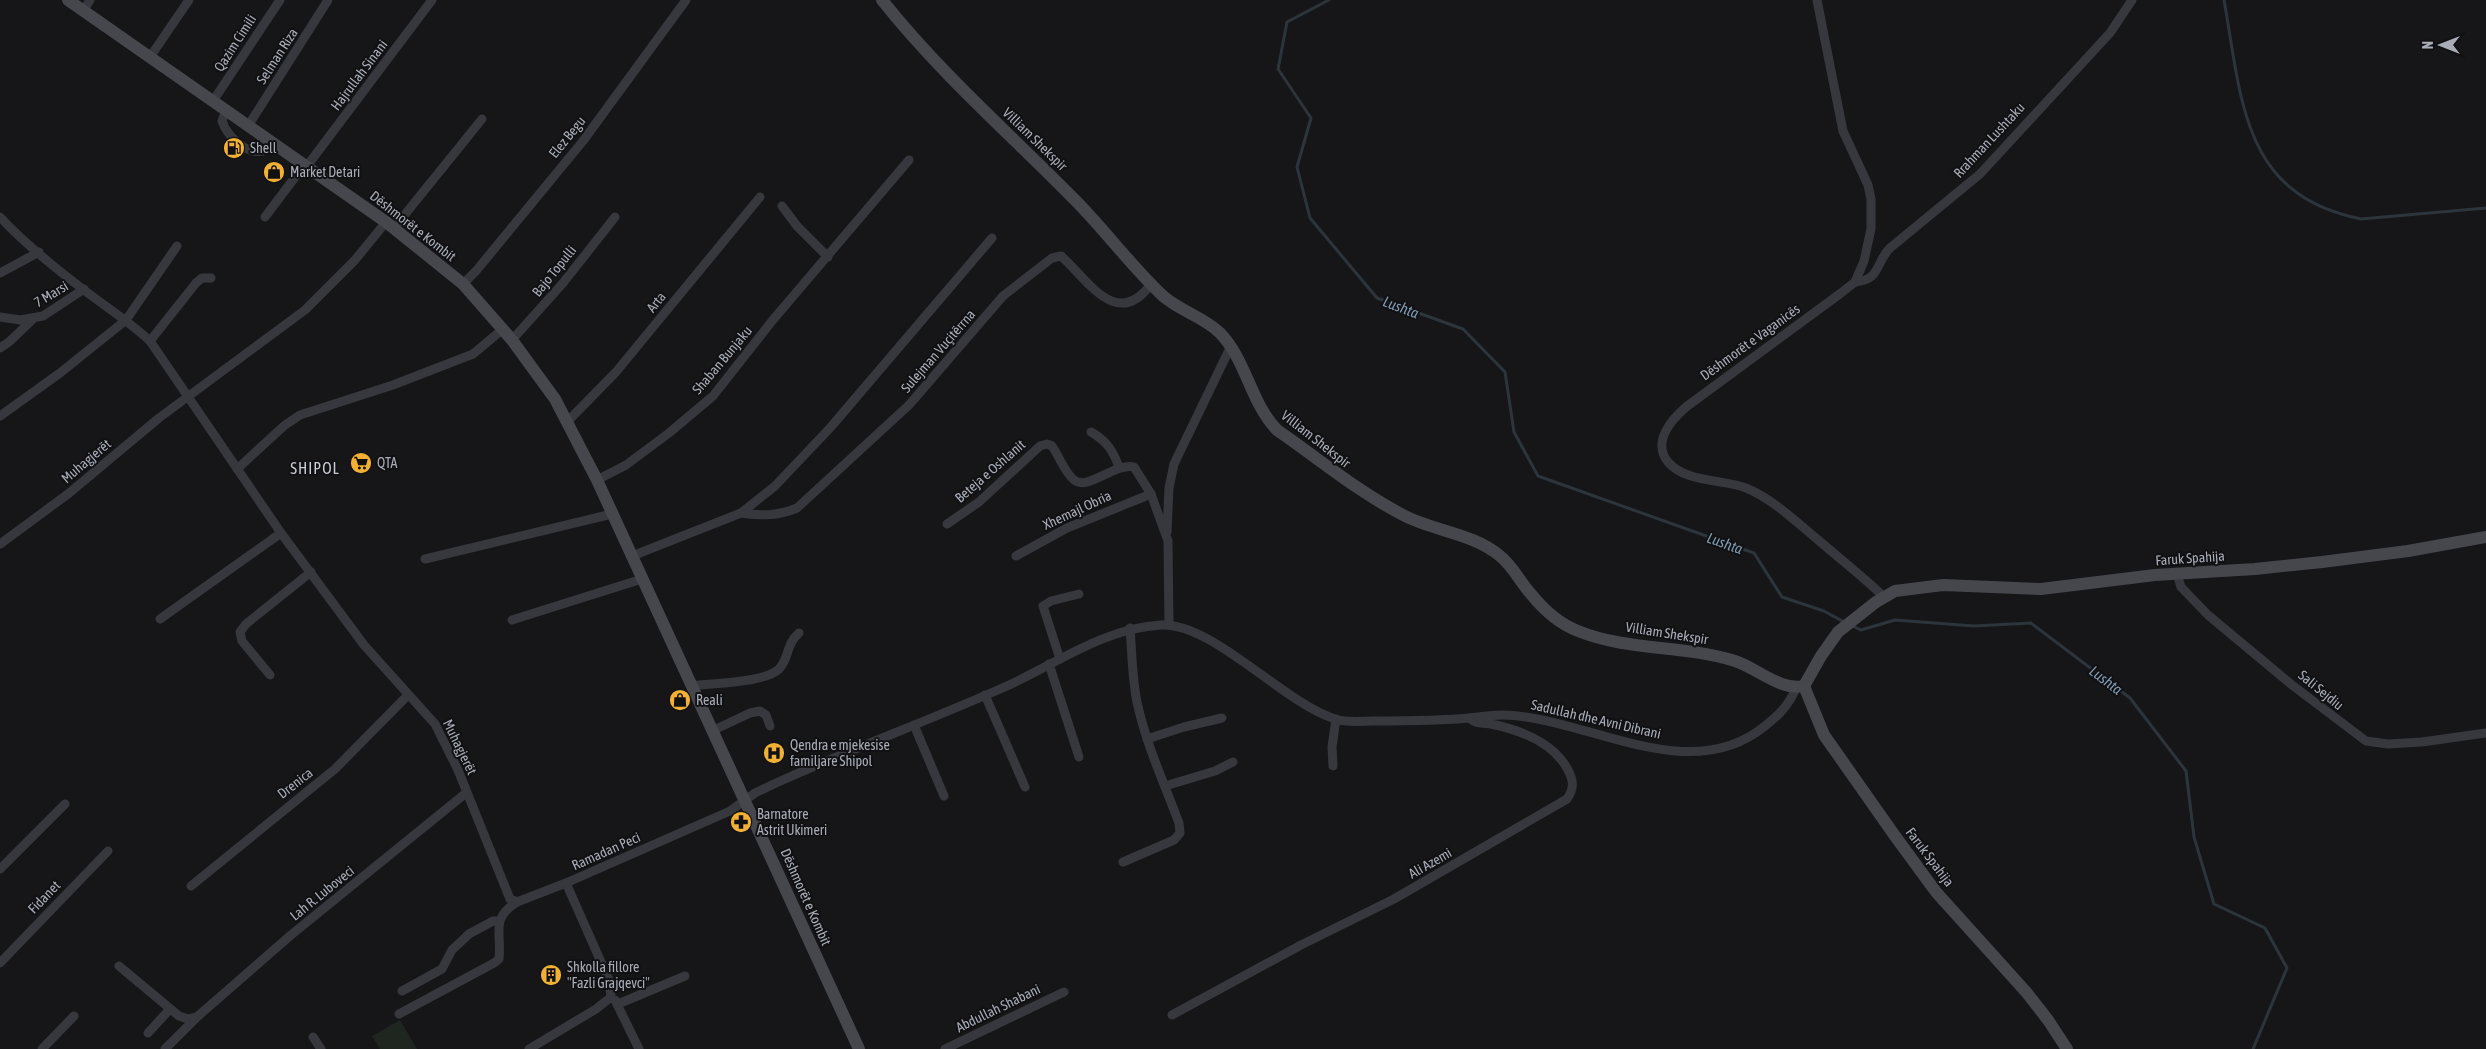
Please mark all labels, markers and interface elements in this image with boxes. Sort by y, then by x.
street label: Qazim Cimili [211,12,259,74]
north arrow [2416,20,2466,70]
street label: Selman Riza [253,25,301,87]
street label: Hajrullah Sinani [327,37,391,113]
text: N [2420,41,2436,49]
street label: Rrahman Lushtaku [1950,99,2028,181]
street label: Villiam Shekspir [999,104,1071,174]
street label: Elez Begu [545,113,589,161]
fuel station icon: Shell [222,136,246,160]
place label: Shell [250,140,277,156]
shop icon: Market Detari [262,160,286,184]
place label: Market Detari [290,164,360,180]
street label: Dëshmorët e Kombit [367,188,459,264]
street label: Bajo Topulli [529,242,579,300]
street label: 7 Marsi [31,278,71,310]
street label: Arta [643,289,669,315]
water label: Lushta [1381,292,1421,322]
street label: Dëshmorët e Vaganicës [1697,301,1803,383]
street label: Sulejman Vuçitërrna [898,306,978,396]
street label: Shaban Bunjaku [689,323,755,397]
street label: Villiam Shekspir [1278,407,1354,471]
street label: Muhagjerët [58,436,114,486]
street label: Beteja e Oshlanit [952,436,1028,506]
supermarket icon: QTA [349,451,373,475]
place label: QTA [377,455,397,471]
district label: SHIPOL [290,459,340,477]
street label: Xhemajl Obria [1040,487,1114,533]
water label: Lushta [1705,529,1745,557]
street label: Faruk Spahija [2155,548,2225,568]
street label: Villiam Shekspir [1625,619,1710,648]
water label: Lushta [2086,662,2126,698]
street label: Sali Sejdiu [2295,667,2347,713]
shop icon: Reali [668,688,692,712]
place label: Reali [696,692,723,708]
street label: Sadullah dhe Avni Dibrani [1530,696,1662,742]
street label: Muhagjerët [440,717,480,777]
place label: Qendra e mjekesise familjare Shipol [790,737,890,769]
hospital icon: Qendra e mjekesise familjare Shipol [762,741,786,765]
street label: Drenica [274,764,316,802]
place label: Barnatore Astrit Ukimeri [757,806,827,838]
pharmacy icon: Barnatore Astrit Ukimeri [729,810,753,834]
street label: Faruk Spahija [1903,824,1957,890]
street label: Ramadan Peci [569,829,643,873]
street label: Ali Azemi [1406,844,1454,882]
street label: Dëshmorët e Kombit [777,846,835,948]
street label: Lah R. Luboveci [287,862,357,924]
street label: Fidanet [25,877,63,917]
place label: Shkolla fillore ''Fazli Grajqevci'' [567,959,650,991]
building icon: Shkolla fillore ''Fazli Grajqevci'' [539,963,563,987]
street label: Abdullah Shabani [953,981,1043,1035]

